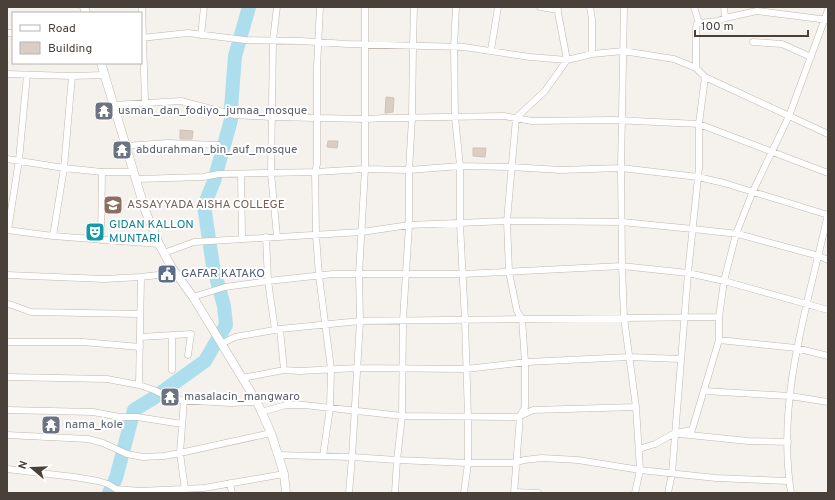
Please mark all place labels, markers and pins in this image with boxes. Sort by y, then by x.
temple icon: usman_dan_fodiyo_jumaa_mosque [93,100,115,122]
place label: usman_dan_fodiyo_jumaa_mosque [118,103,307,119]
temple icon: abdurahman_bin_auf_mosque [111,139,133,161]
place label: abdurahman_bin_auf_mosque [136,142,298,158]
school or university icon: ASSAYYADA AISHA COLLEGE [102,194,124,216]
place label: ASSAYYADA AISHA COLLEGE [127,197,285,213]
place label: GIDAN KALLON MUNTARI [109,217,194,247]
theatre icon: GIDAN KALLON MUNTARI [84,221,106,243]
public building icon: GAFAR KATAKO [156,263,178,285]
place label: GAFAR KATAKO [181,266,265,282]
temple icon: masalacin_mangwaro [159,386,181,408]
place label: masalacin_mangwaro [184,389,300,405]
temple icon: nama_kole [40,414,62,436]
place label: nama_kole [65,417,123,433]

